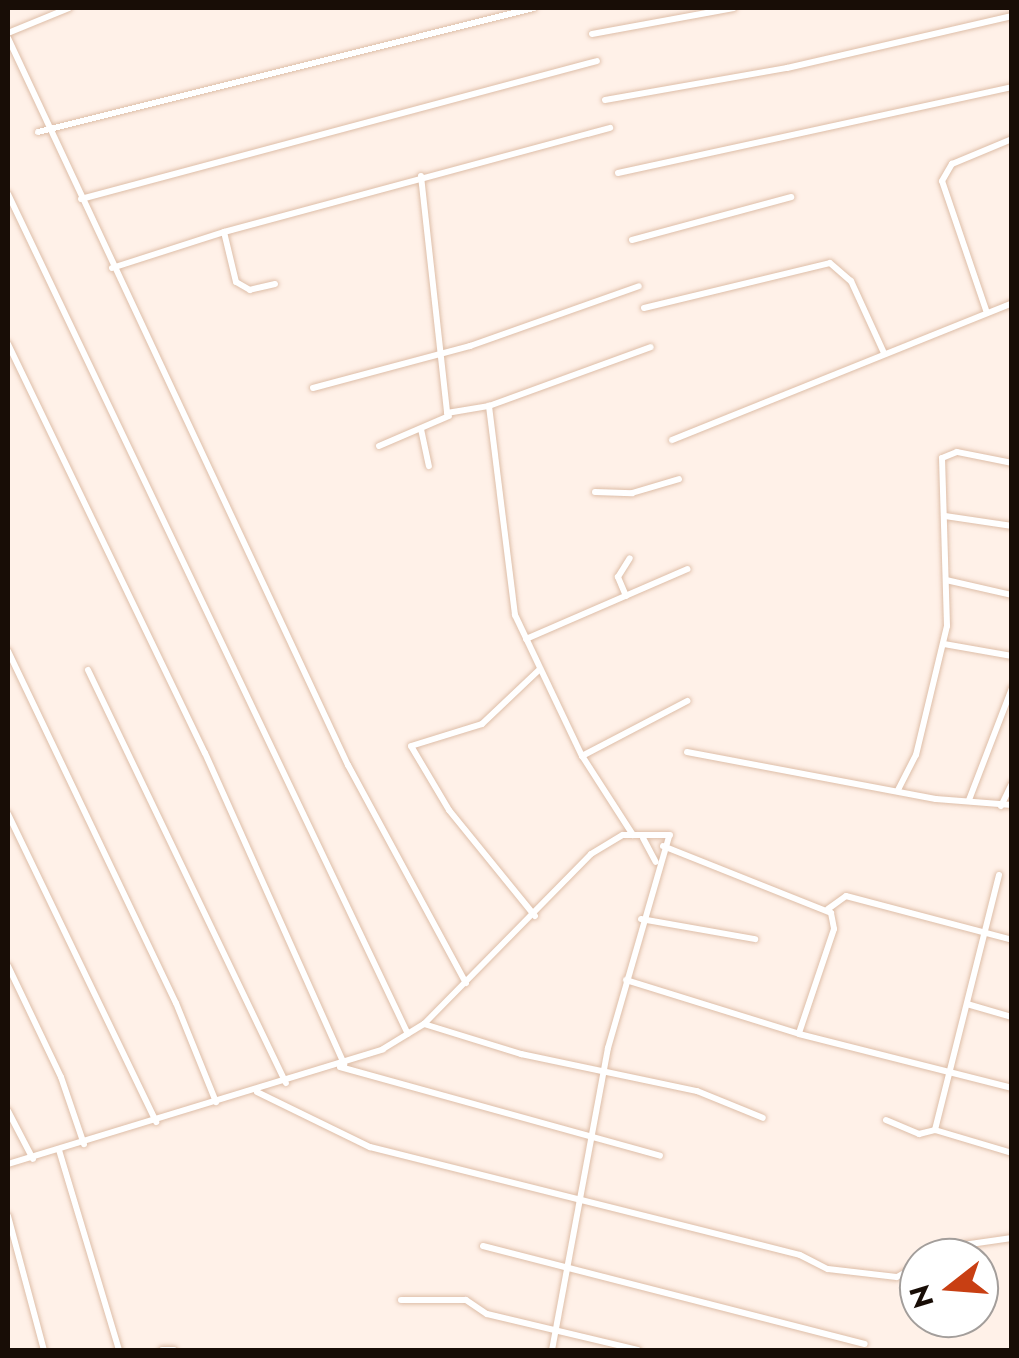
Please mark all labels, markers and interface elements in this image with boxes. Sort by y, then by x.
north arrow [899,1238,999,1338]
text: N [899,1280,945,1313]

